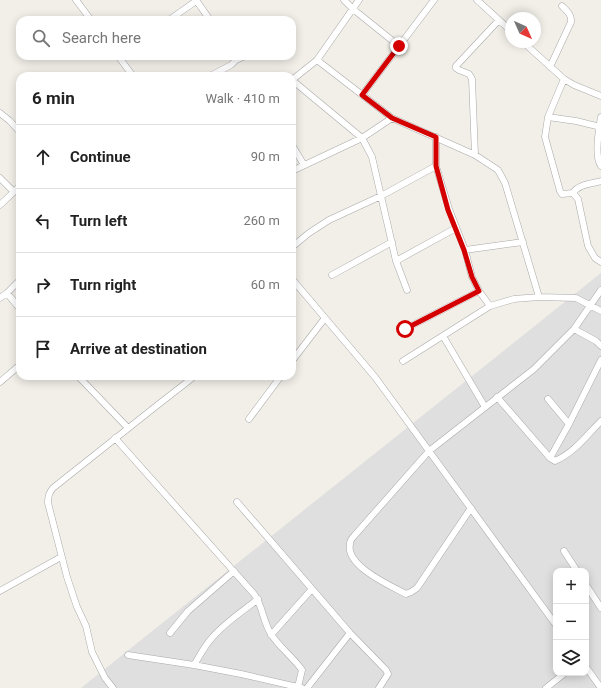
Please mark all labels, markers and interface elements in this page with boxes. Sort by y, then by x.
north arrow [505,12,541,48]
search box [16,16,296,60]
icon: search [30,27,52,49]
text: Search here [62,29,141,47]
route end [390,37,408,55]
text: 6 min [32,88,75,108]
text: Walk · 410 m [205,91,280,106]
icon: ahead [32,146,54,168]
text: Continue [70,148,131,166]
text: 90 m [251,149,280,164]
icon: left [32,210,54,232]
text: Turn left [70,212,127,230]
text: 260 m [243,213,280,228]
icon: right [32,274,54,296]
text: Turn right [70,276,136,294]
text: 60 m [251,277,280,292]
route start [396,320,414,338]
icon: arrive [32,338,54,360]
text: Arrive at destination [70,340,207,358]
map controls [553,568,589,676]
button: + [553,568,589,604]
button: − [553,604,589,640]
button: layers [553,640,589,676]

